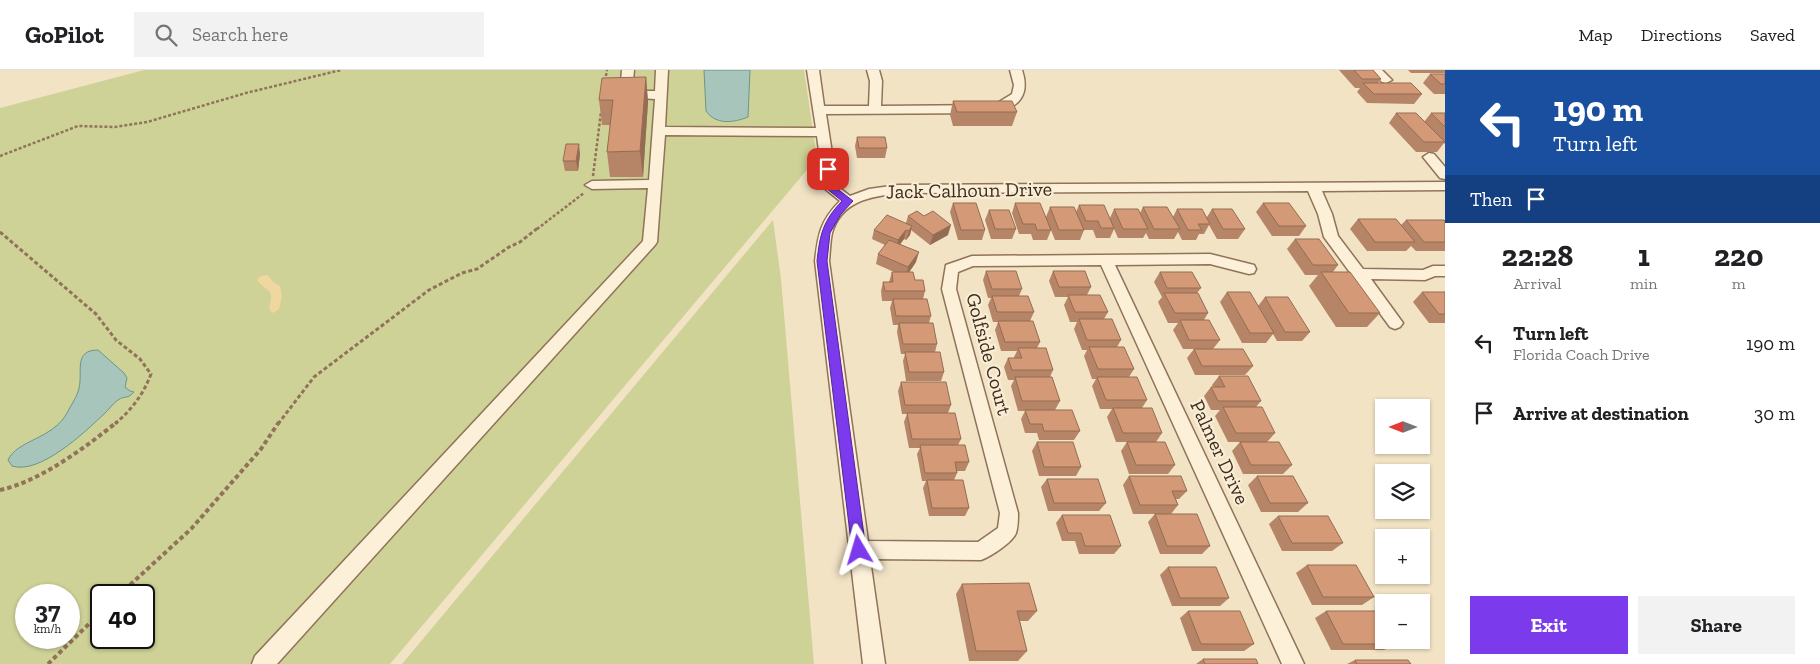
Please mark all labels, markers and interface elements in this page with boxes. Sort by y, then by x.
search box [134,12,484,57]
text: GoPilot [25,20,104,49]
icon: search [152,21,180,49]
text: Search here [192,23,288,46]
text: Map [1578,24,1613,46]
text: Directions [1641,24,1722,46]
text: Saved [1750,24,1795,46]
text: 190 m [1553,88,1643,130]
icon: left [1470,90,1535,155]
text: Turn left [1553,130,1637,157]
pin [807,148,849,190]
icon: arrive [814,155,842,183]
street label: Jack Calhoun Drive [886,177,1052,203]
icon: arrive [1522,185,1550,213]
text: Then [1470,188,1512,211]
text: 22:28 [1502,238,1573,274]
text: 1 [1638,238,1650,274]
text: 220 [1714,238,1763,274]
text: Arrival [1513,274,1562,293]
text: min [1630,274,1657,293]
text: m [1732,274,1746,293]
street label: Golfside Court [961,290,1017,418]
text: Turn left [1513,322,1588,345]
icon: left [1470,329,1498,357]
text: 190 m [1746,332,1795,355]
text: Florida Coach Drive [1513,345,1650,364]
street label: Palmer Drive [1185,396,1255,508]
north arrow [1375,399,1430,454]
map controls [1375,399,1430,649]
icon: arrive [1470,399,1498,427]
text: Arrive at destination [1513,402,1689,425]
text: 30 m [1754,402,1795,425]
button: layers [1375,464,1430,519]
position arrow [832,523,884,575]
button: + [1375,529,1430,584]
speed limit sign: 40 [90,584,155,649]
button: − [1375,594,1430,649]
text: 37 [35,595,60,625]
button: Exit [1470,596,1628,654]
button: Share [1638,596,1795,654]
text: km/h [34,622,61,636]

